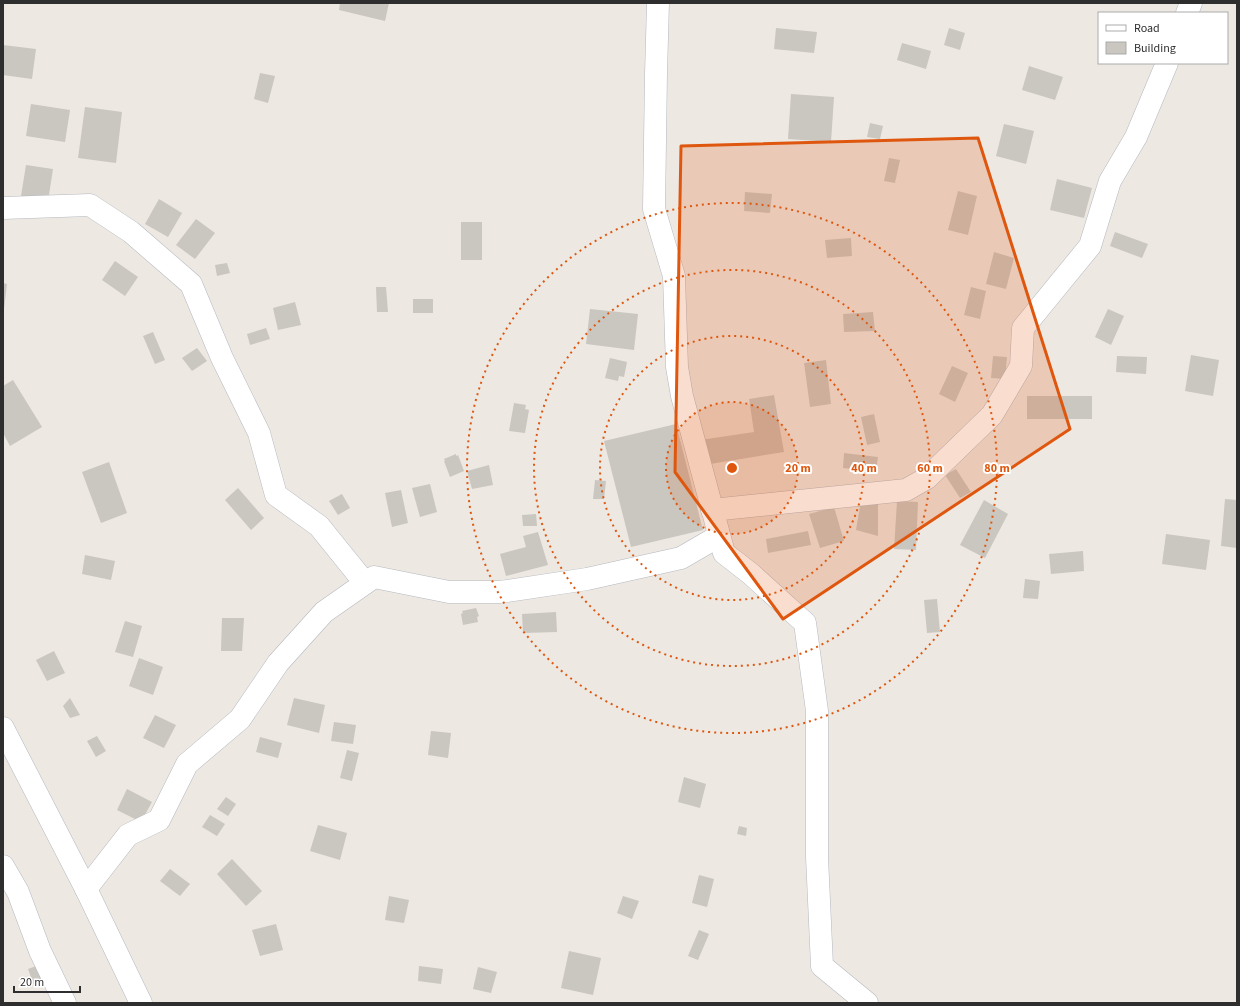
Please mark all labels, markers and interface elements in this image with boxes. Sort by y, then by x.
legend [1098,12,1228,64]
text: Road [1134,20,1160,37]
text: Building [1134,40,1176,57]
text: 20 m [785,460,811,477]
text: 40 m [851,460,877,477]
text: 60 m [917,460,943,477]
text: 80 m [984,460,1010,477]
centre of rings [725,461,739,475]
scale bar [14,968,80,994]
text: 20 m [20,974,44,991]

